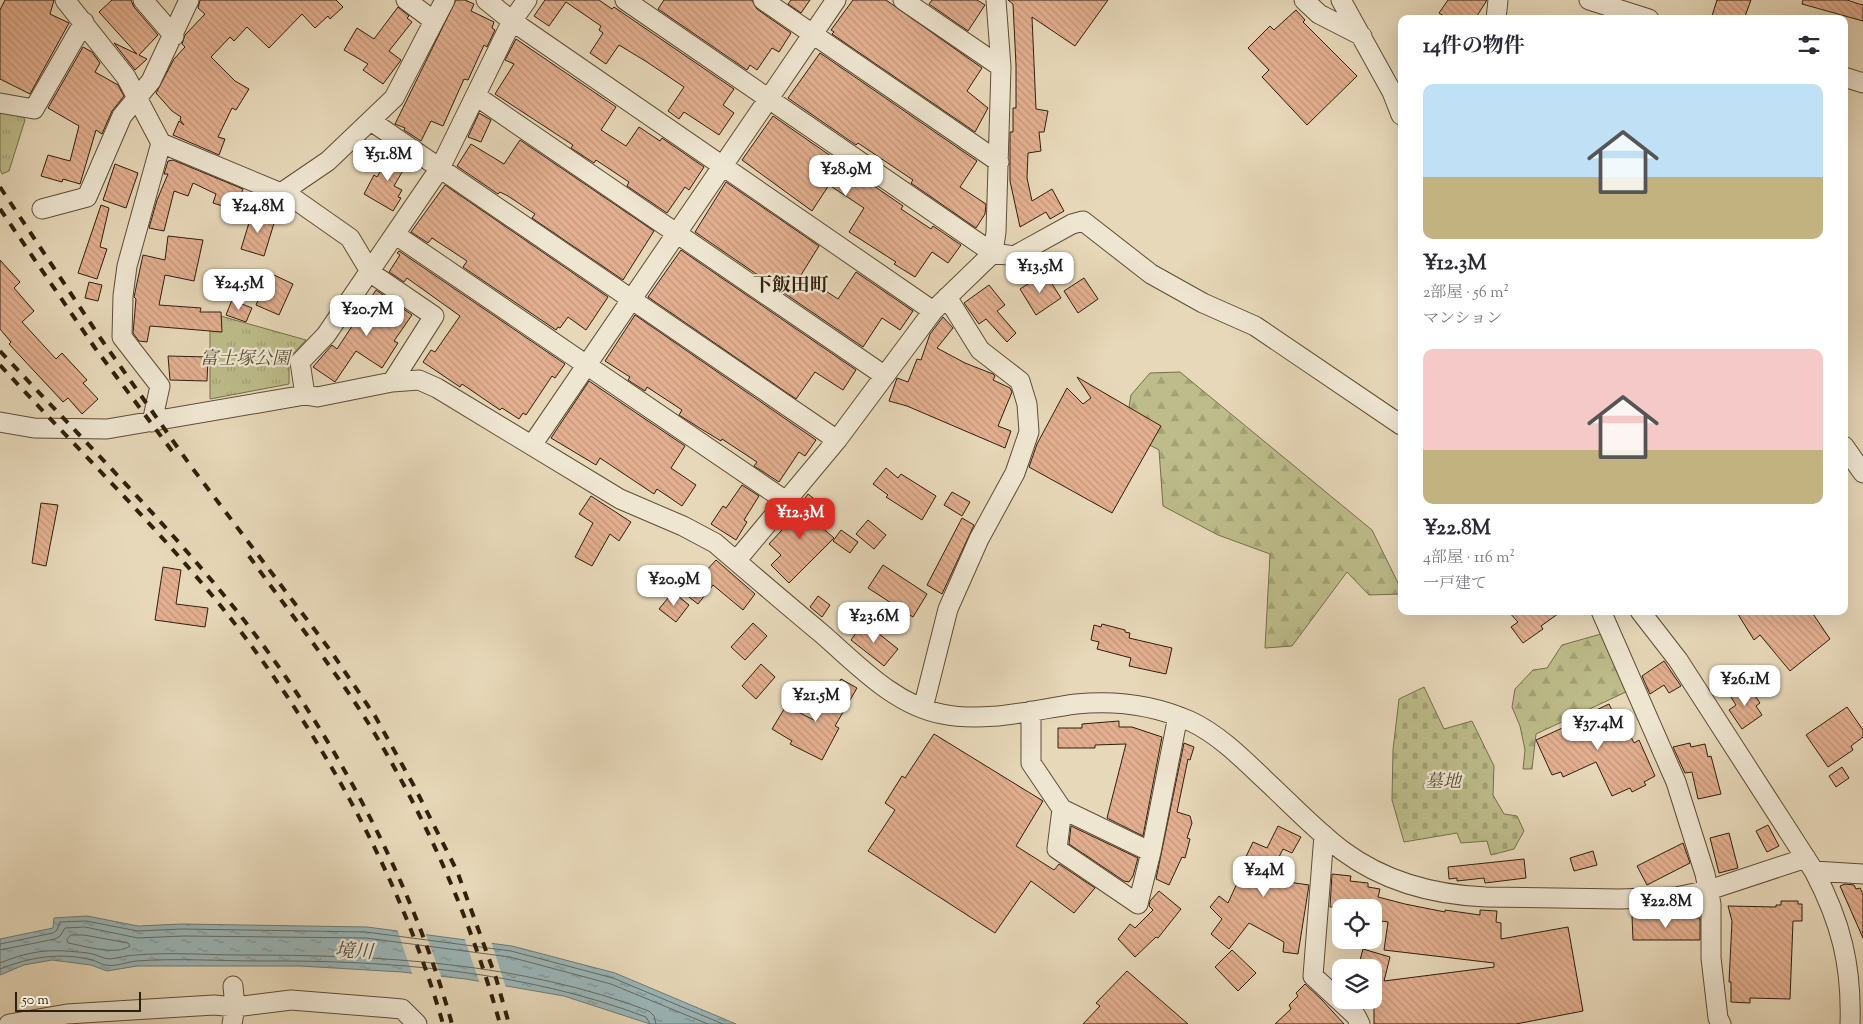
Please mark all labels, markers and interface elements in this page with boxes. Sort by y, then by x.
icon: filters [1795,31,1823,59]
text: 14件の物件 [1423,32,1525,62]
icon: home [1578,117,1668,207]
pin: ¥51.8M [347,140,429,182]
text: ¥51.8M [364,144,412,167]
pin: ¥28.9M [805,154,887,197]
text: ¥28.9M [820,159,872,182]
pin: ¥24.8M [217,192,299,234]
text: ¥24.8M [232,196,284,219]
text: ¥12.3M [1423,249,1487,279]
pin: ¥13.5M [999,252,1081,294]
text: ¥13.5M [1017,256,1063,279]
pin: ¥24.5M [198,268,280,311]
text: ¥24.5M [214,273,264,296]
district label: 下飯田町 [753,273,829,300]
text: 2部屋 · 56 m² [1423,282,1509,305]
pin: ¥20.7M [326,294,408,337]
text: ¥20.7M [341,299,393,322]
text: マンション [1423,308,1502,331]
park label: 富士塚公園 [200,347,293,373]
icon: home [1578,382,1668,472]
pin: ¥12.3M [759,498,841,540]
text: ¥12.3M [776,502,824,525]
text: ¥22.8M [1423,514,1491,544]
text: 4部屋 · 116 m² [1423,547,1515,570]
pin: ¥20.9M [633,564,715,607]
text: ¥20.9M [648,569,700,592]
text: 一戸建て [1423,573,1487,596]
pin: ¥23.6M [833,602,915,644]
text: ¥23.6M [849,606,899,629]
pin: ¥26.1M [1704,664,1786,707]
text: ¥26.1M [1720,669,1770,692]
pin: ¥21.5M [775,680,857,723]
text: ¥21.5M [792,685,840,708]
pin: ¥37.4M [1557,708,1639,751]
text: ¥37.4M [1573,713,1623,736]
park label: 墓地 [1425,770,1463,796]
pin: ¥24M [1234,856,1294,898]
text: ¥24M [1244,860,1284,883]
pin: ¥22.8M [1625,886,1707,929]
text: ¥22.8M [1640,891,1692,914]
map controls [1332,899,1382,1009]
button: locate [1332,899,1382,949]
water label: 境川 [334,938,376,967]
button: layers [1332,959,1382,1009]
scale bar [15,989,141,1012]
text: 50 m [22,991,49,1011]

